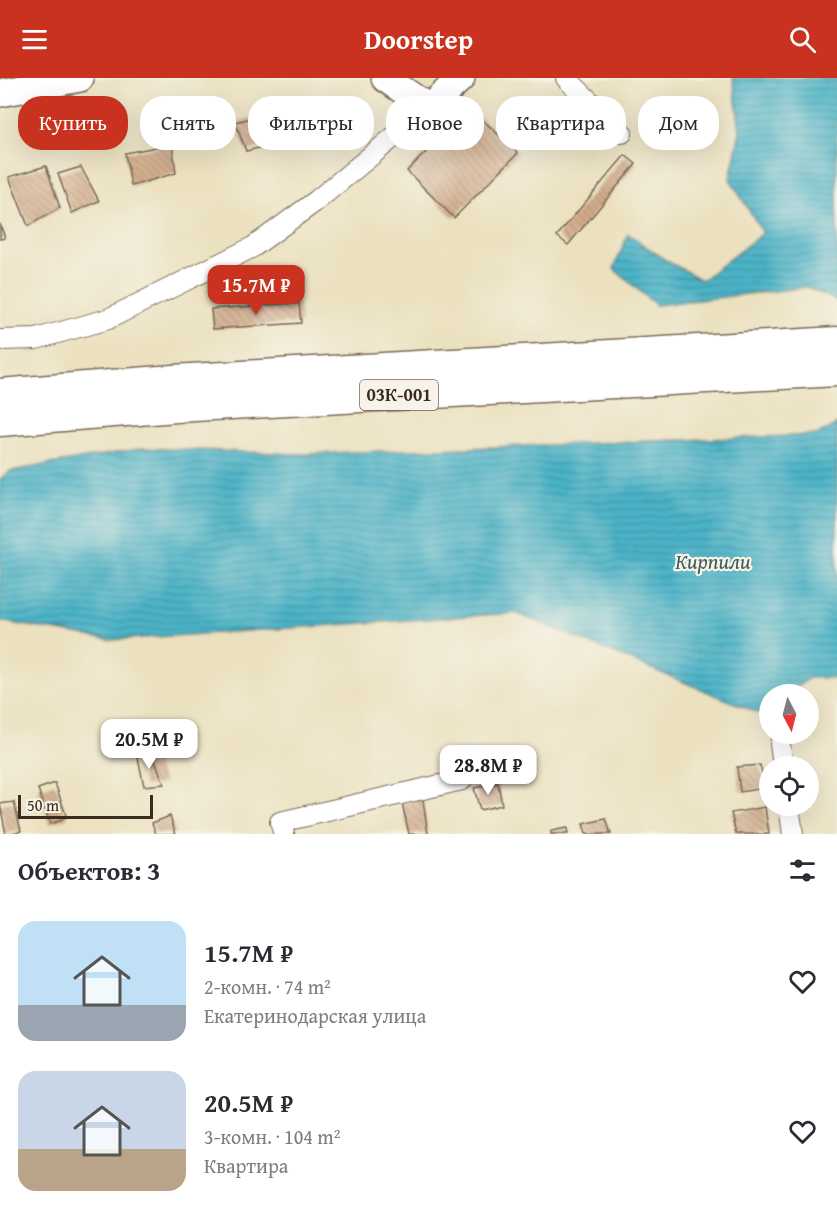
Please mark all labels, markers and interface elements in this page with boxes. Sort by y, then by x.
text: Doorstep [364,19,473,59]
icon: menu [18,23,51,56]
icon: search [786,23,819,56]
chip: Купить [18,96,128,150]
chip: Снять [140,96,236,150]
chip: Фильтры [248,96,374,150]
chip: Новое [386,96,484,150]
chip: Квартира [496,96,626,150]
chip: Дом [638,96,719,150]
pin: 15.7M ₽ [201,265,311,316]
text: 15.7M ₽ [222,270,290,299]
road number: 03К-001 [360,380,438,410]
water label: Кирпили [675,546,751,577]
north arrow [759,684,819,744]
map controls [759,684,819,816]
pin: 20.5M ₽ [94,719,204,770]
text: 20.5M ₽ [115,724,183,753]
pin: 28.8M ₽ [433,745,543,796]
text: 28.8M ₽ [454,750,522,779]
button: locate [759,756,819,816]
scale bar [18,792,153,820]
text: 50 m [27,793,59,817]
text: Объектов: 3 [18,851,161,890]
icon: filters [786,854,819,887]
text: 15.7M ₽ [204,933,293,972]
icon: home [66,945,138,1017]
icon: heart [786,965,819,998]
text: 2-комн. · 74 m² [204,972,331,1001]
text: Екатеринодарская улица [204,1001,426,1030]
text: 20.5M ₽ [204,1083,293,1122]
icon: home [66,1095,138,1167]
icon: heart [786,1115,819,1148]
text: 3-комн. · 104 m² [204,1122,340,1151]
text: Квартира [204,1151,288,1180]

